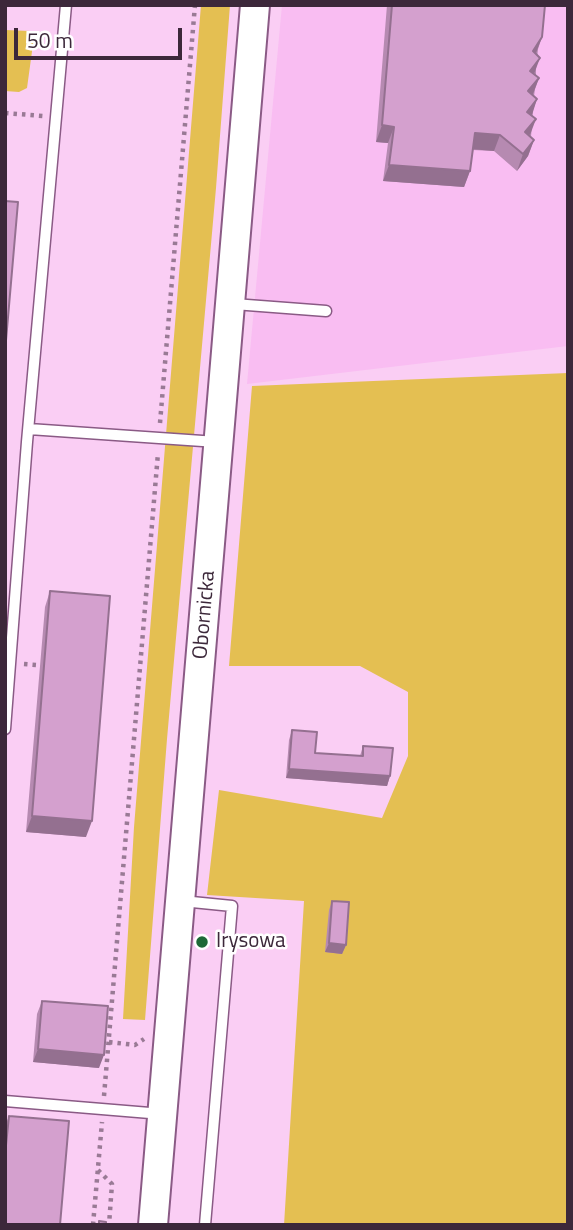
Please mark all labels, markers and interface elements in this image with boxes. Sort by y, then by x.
scale bar [18,14,186,58]
text: 50 m [27,24,73,56]
street label: Obornicka [189,570,221,660]
place label: Irysowa [216,929,286,955]
marker: Irysowa [194,934,210,950]

